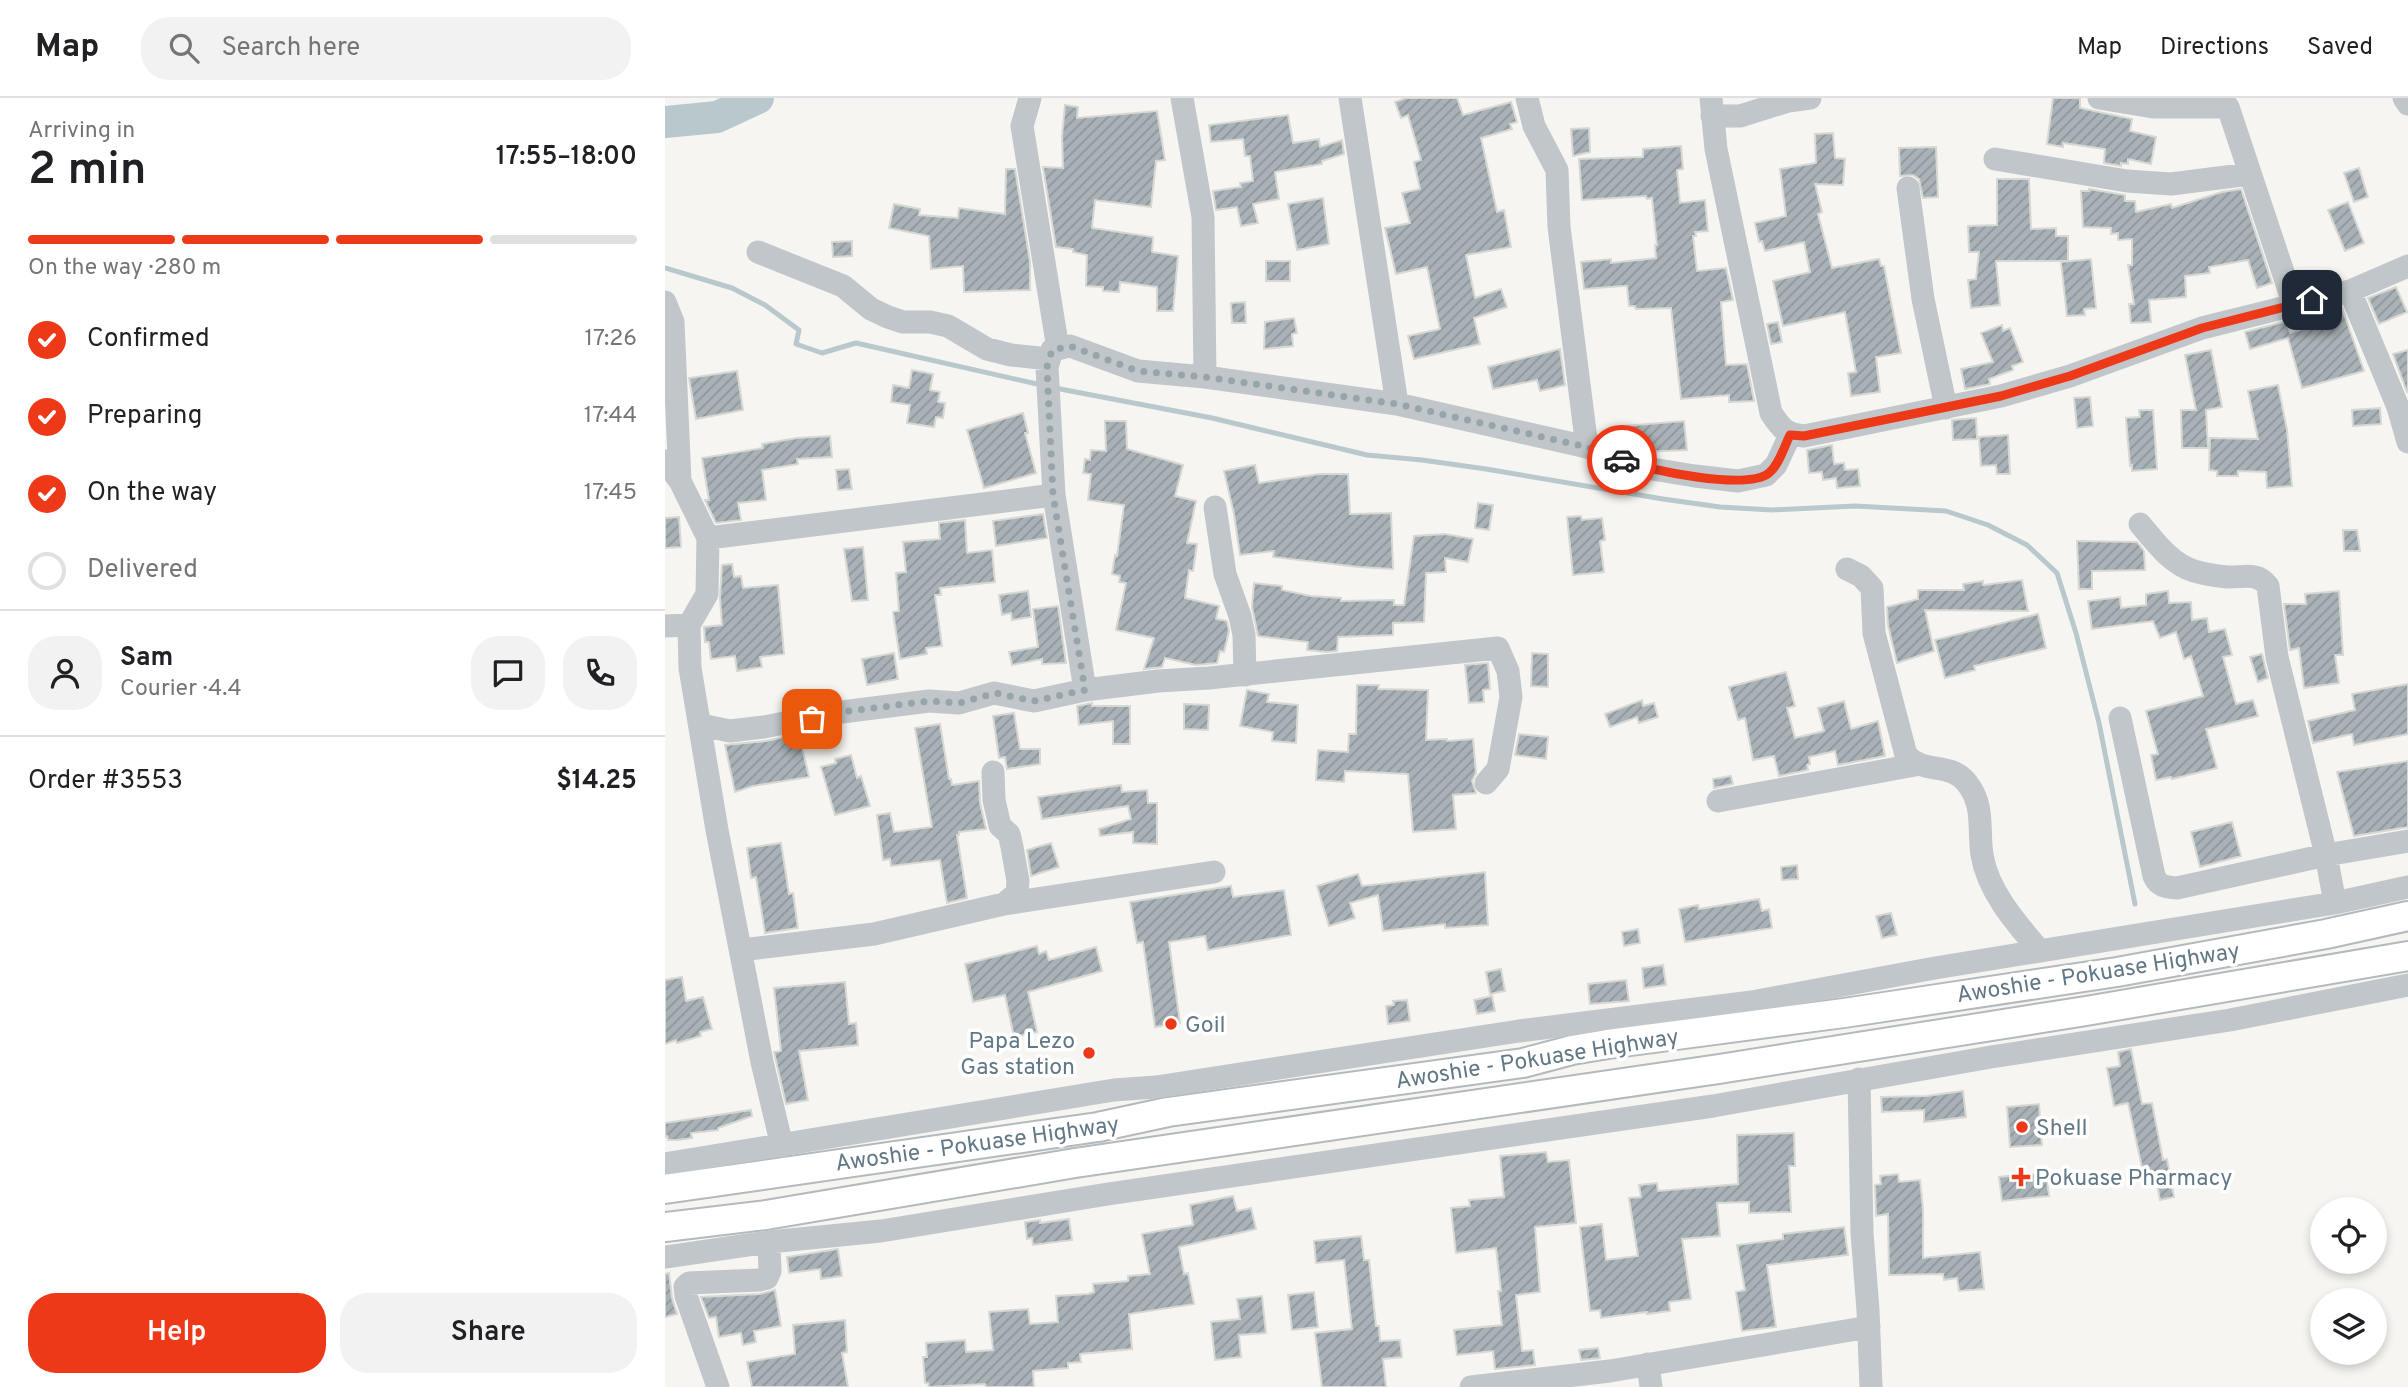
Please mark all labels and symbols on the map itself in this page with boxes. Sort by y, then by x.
pin [2282,270,2342,330]
courier [1587,425,1657,495]
pin [782,689,842,749]
street label: Awoshie - Pokuase Highway [1955,938,2242,1011]
place label: Goil [1185,1012,1226,1041]
marker: Goil [1163,1016,1179,1032]
street label: Awoshie - Pokuase Highway [1394,1024,1681,1097]
place label: Papa Lezo Gas station [960,1028,1075,1083]
marker: Papa Lezo Gas station [1081,1045,1097,1061]
street label: Awoshie - Pokuase Highway [833,1111,1121,1180]
place label: Shell [2036,1115,2088,1144]
marker: Shell [2014,1119,2030,1135]
place label: Pokuase Pharmacy [2035,1165,2232,1194]
marker: Pokuase Pharmacy [2013,1169,2029,1185]

